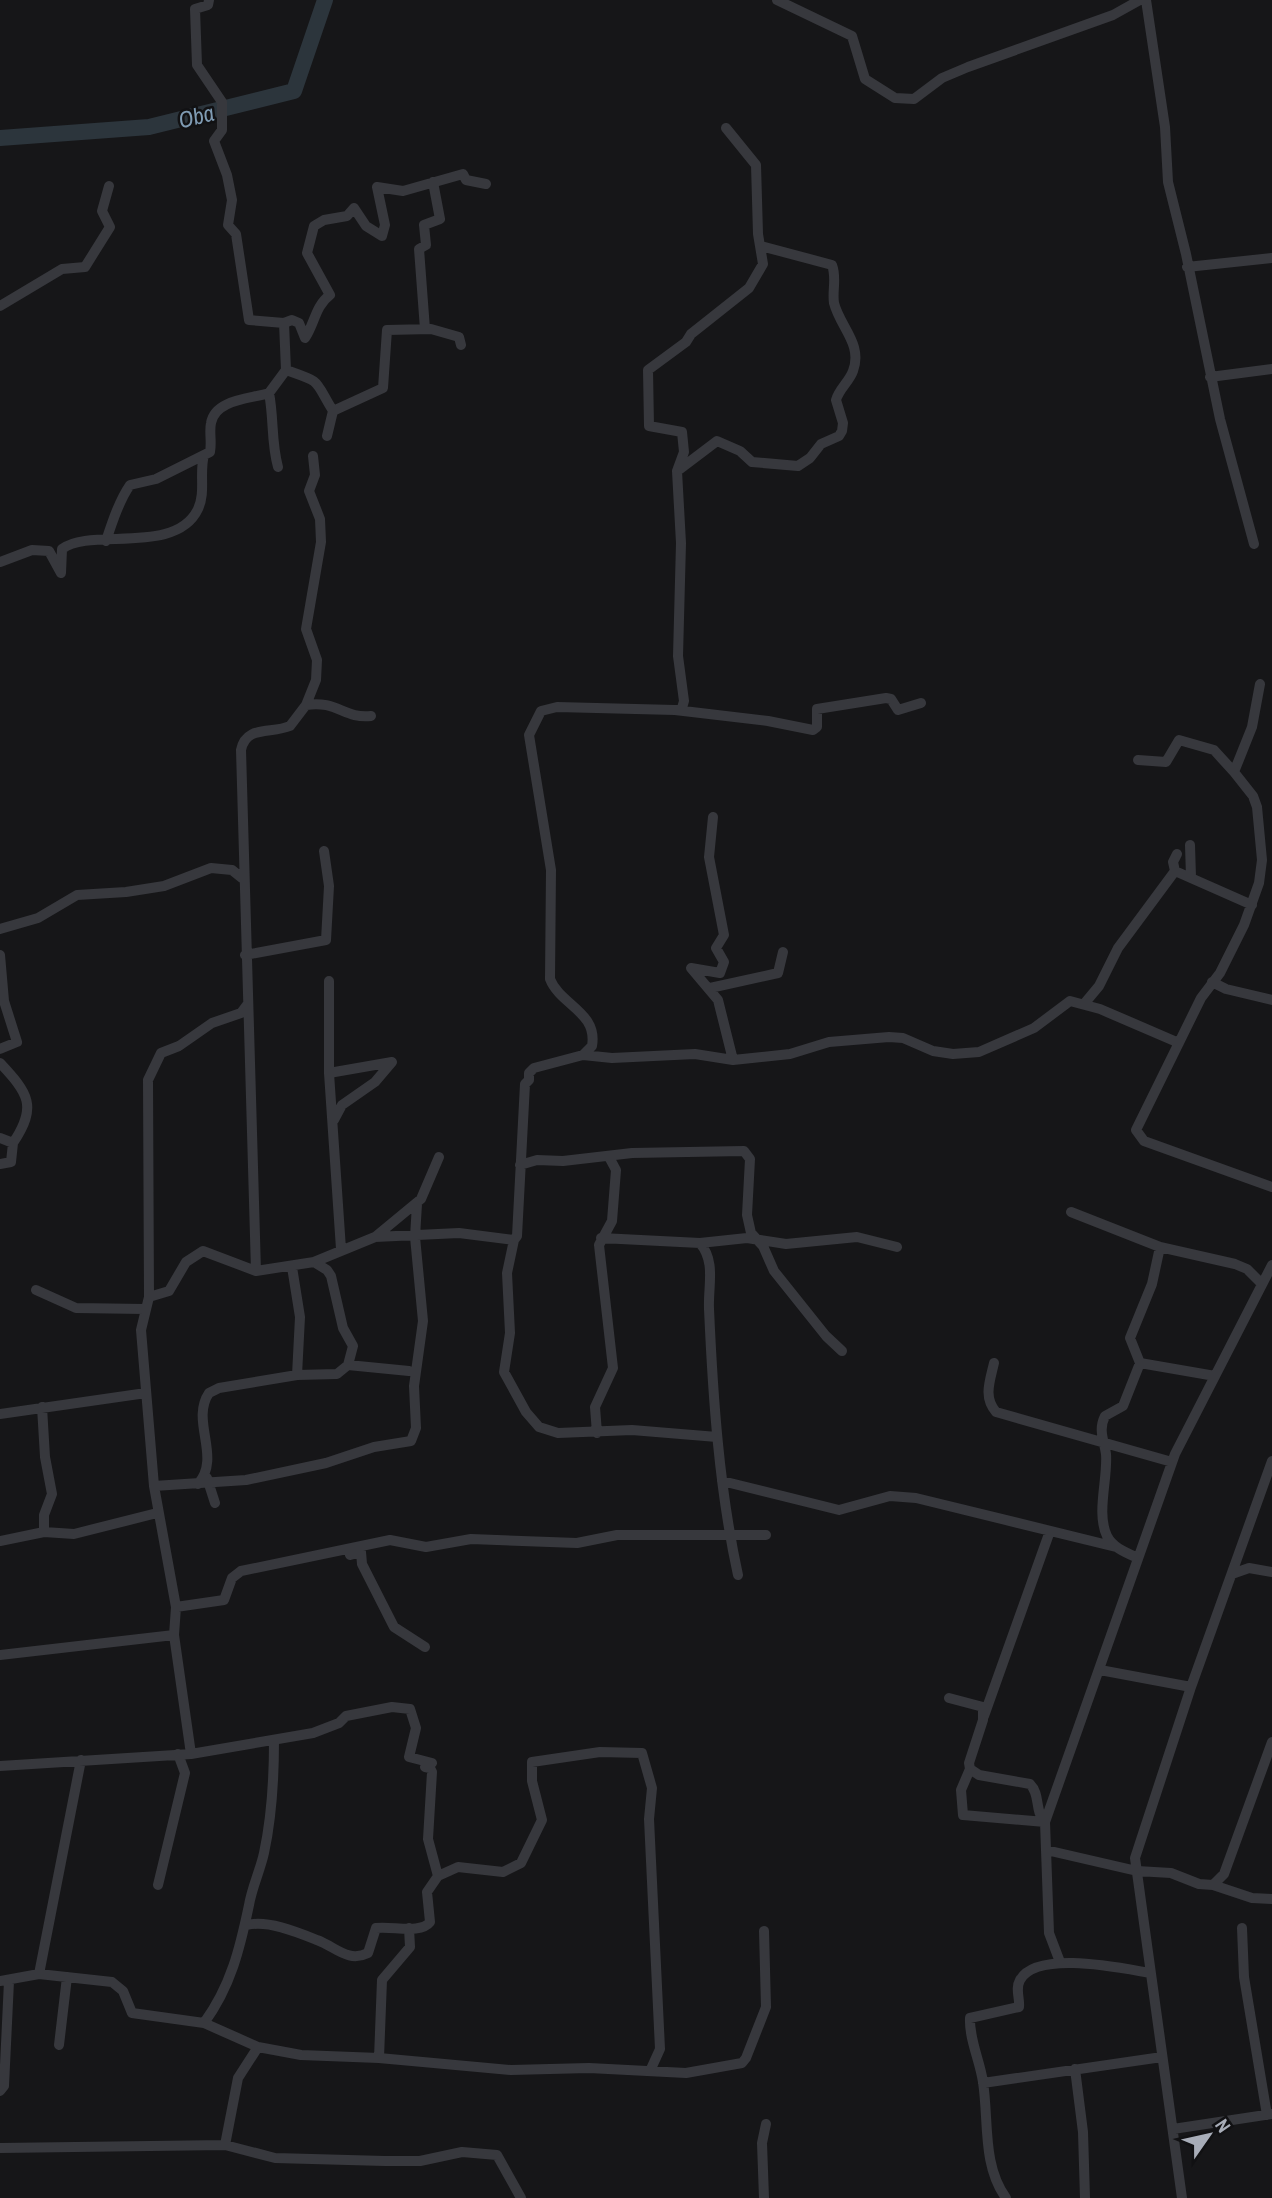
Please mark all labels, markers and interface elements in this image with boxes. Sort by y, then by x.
water label: Oba [175,97,217,135]
north arrow [1174,2100,1244,2170]
text: N [1209,2114,1237,2137]

